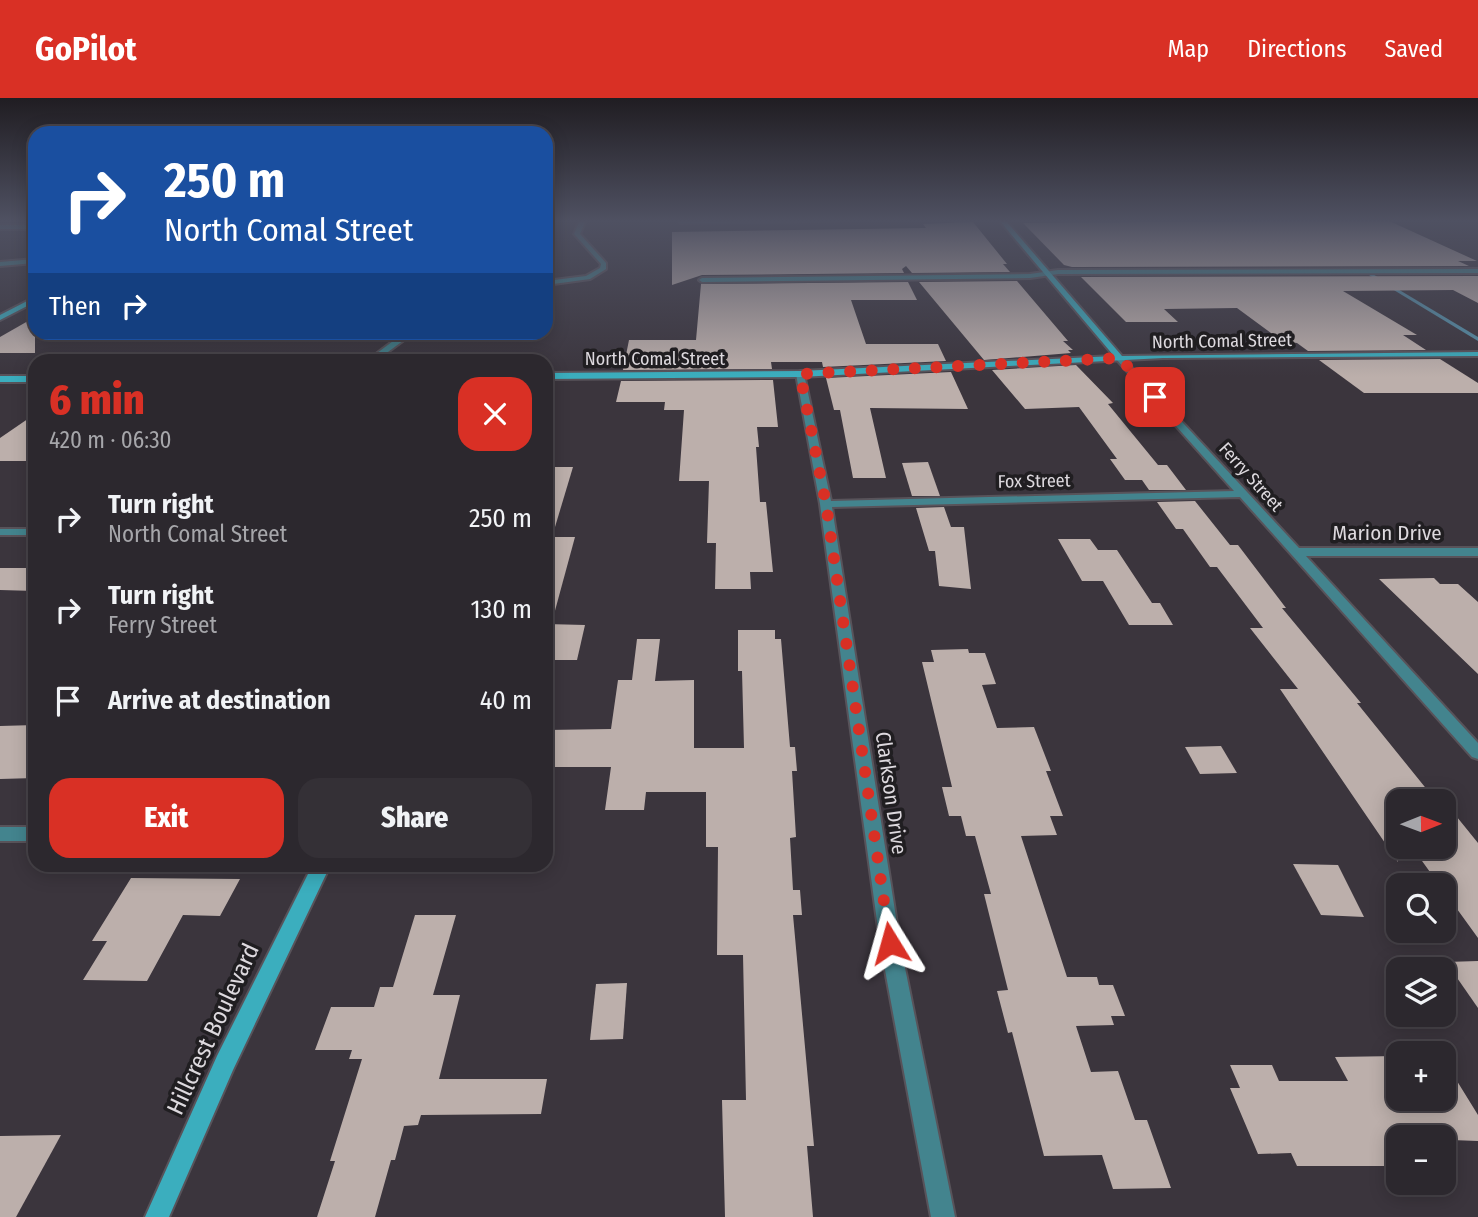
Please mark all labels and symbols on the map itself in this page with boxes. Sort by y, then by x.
street label: North Comal Street [1152,329,1292,353]
street label: North Comal Street [585,348,725,370]
pin [1125,367,1185,427]
street label: Ferry Street [1214,438,1288,516]
street label: Fox Street [997,469,1071,493]
street label: Marion Drive [1332,520,1442,546]
street label: Clarkson Drive [870,730,912,856]
north arrow [1386,789,1456,859]
position arrow [853,906,927,980]
street label: Hillcrest Boulevard [161,939,265,1119]

